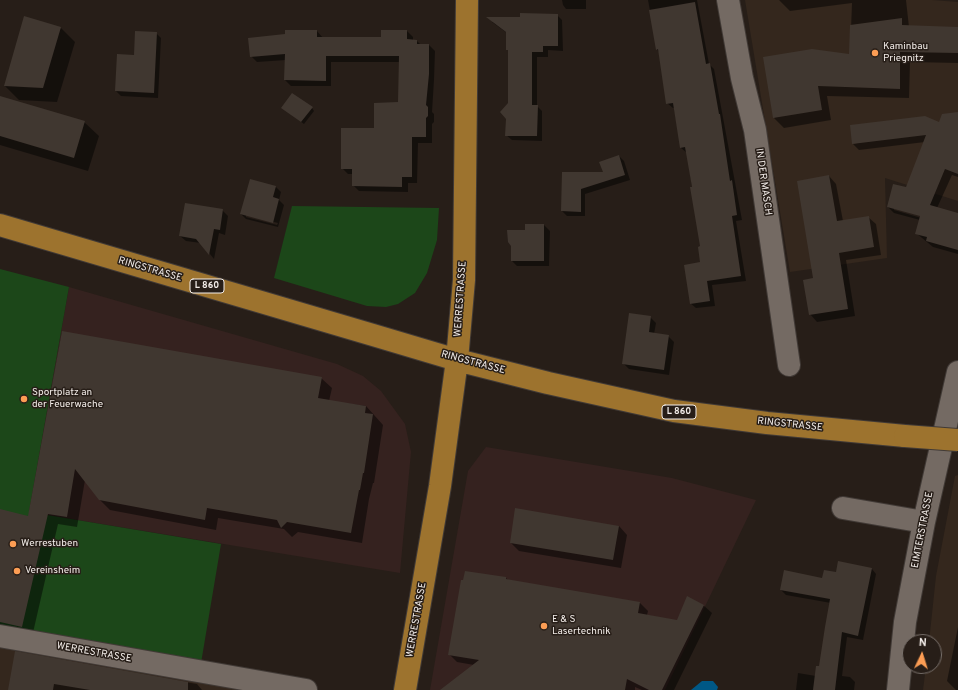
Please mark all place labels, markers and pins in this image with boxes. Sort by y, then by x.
place label: Kaminbau Priegnitz [883,41,928,64]
marker: Kaminbau Priegnitz [870,48,880,58]
place label: Sportplatz an der Feuerwache [32,387,103,410]
marker: Sportplatz an der Feuerwache [19,394,29,404]
place label: Werrestuben [21,538,78,550]
marker: Werrestuben [8,539,18,549]
place label: Vereinsheim [25,565,80,577]
marker: Vereinsheim [12,566,22,576]
place label: E & S Lasertechnik [552,614,610,638]
marker: E & S Lasertechnik [539,621,549,631]

